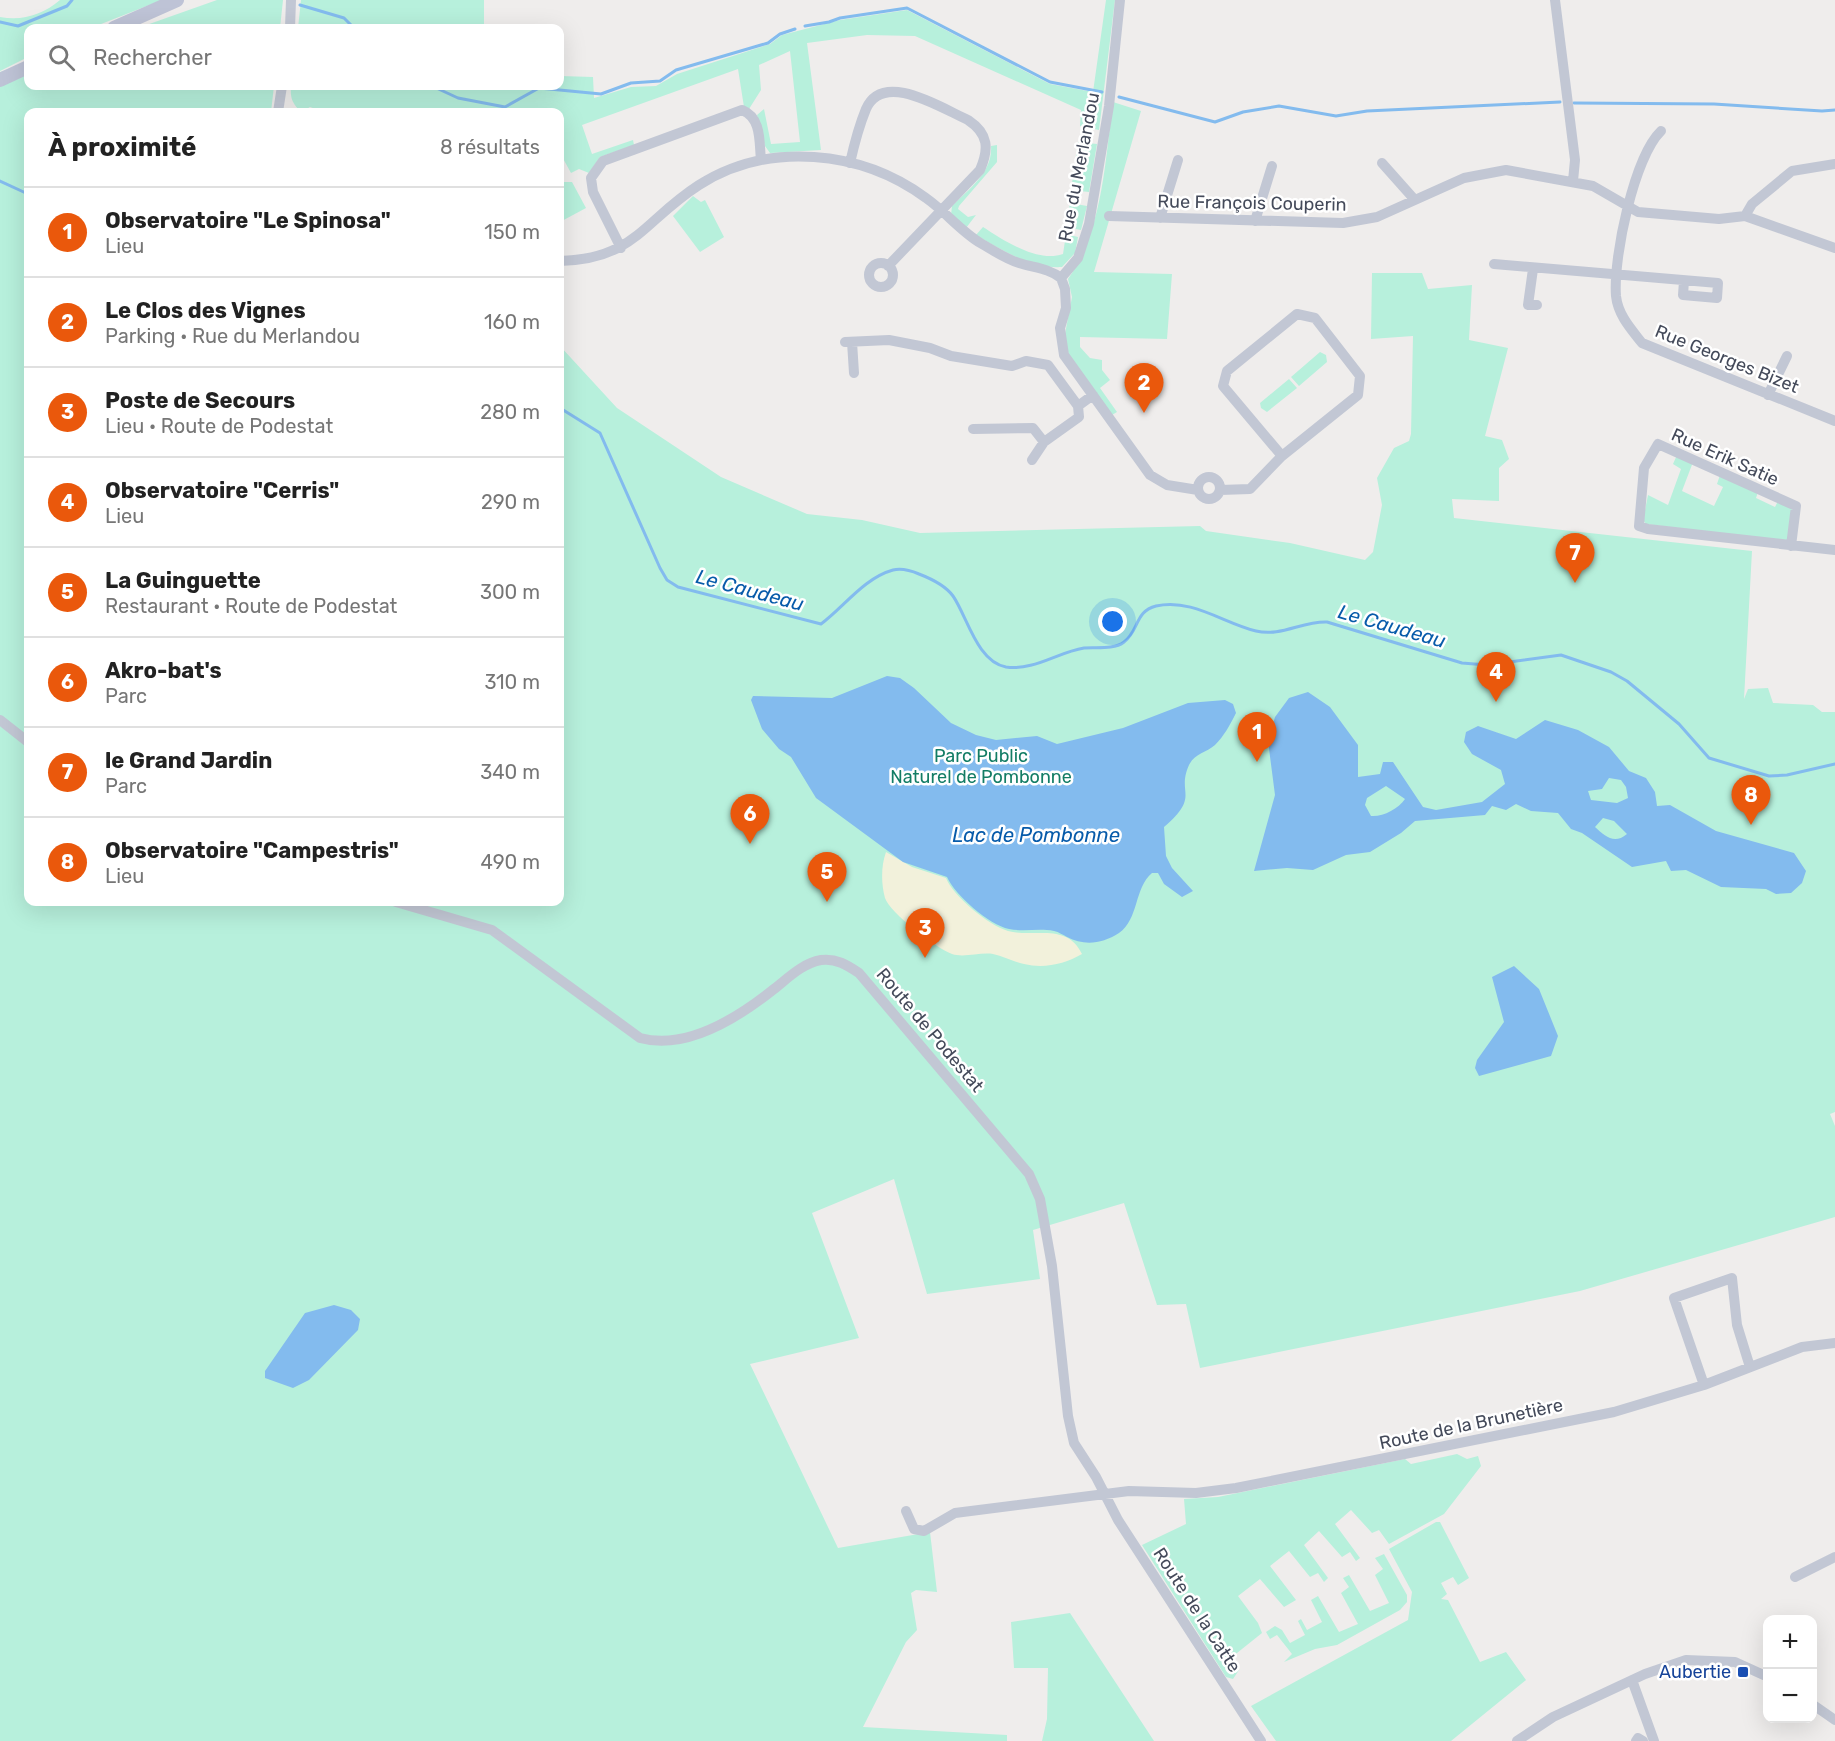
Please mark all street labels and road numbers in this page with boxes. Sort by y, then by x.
street label: Rue du Merlandou [1054,91,1104,243]
street label: Rue François Couperin [1157,190,1347,216]
street label: Rue Georges Bizet [1652,320,1802,398]
street label: Rue Erik Satie [1668,424,1782,490]
street label: Route de Podestat [872,963,988,1097]
street label: Route de la Brunetière [1377,1394,1565,1454]
street label: Route de la Catte [1148,1544,1246,1676]

